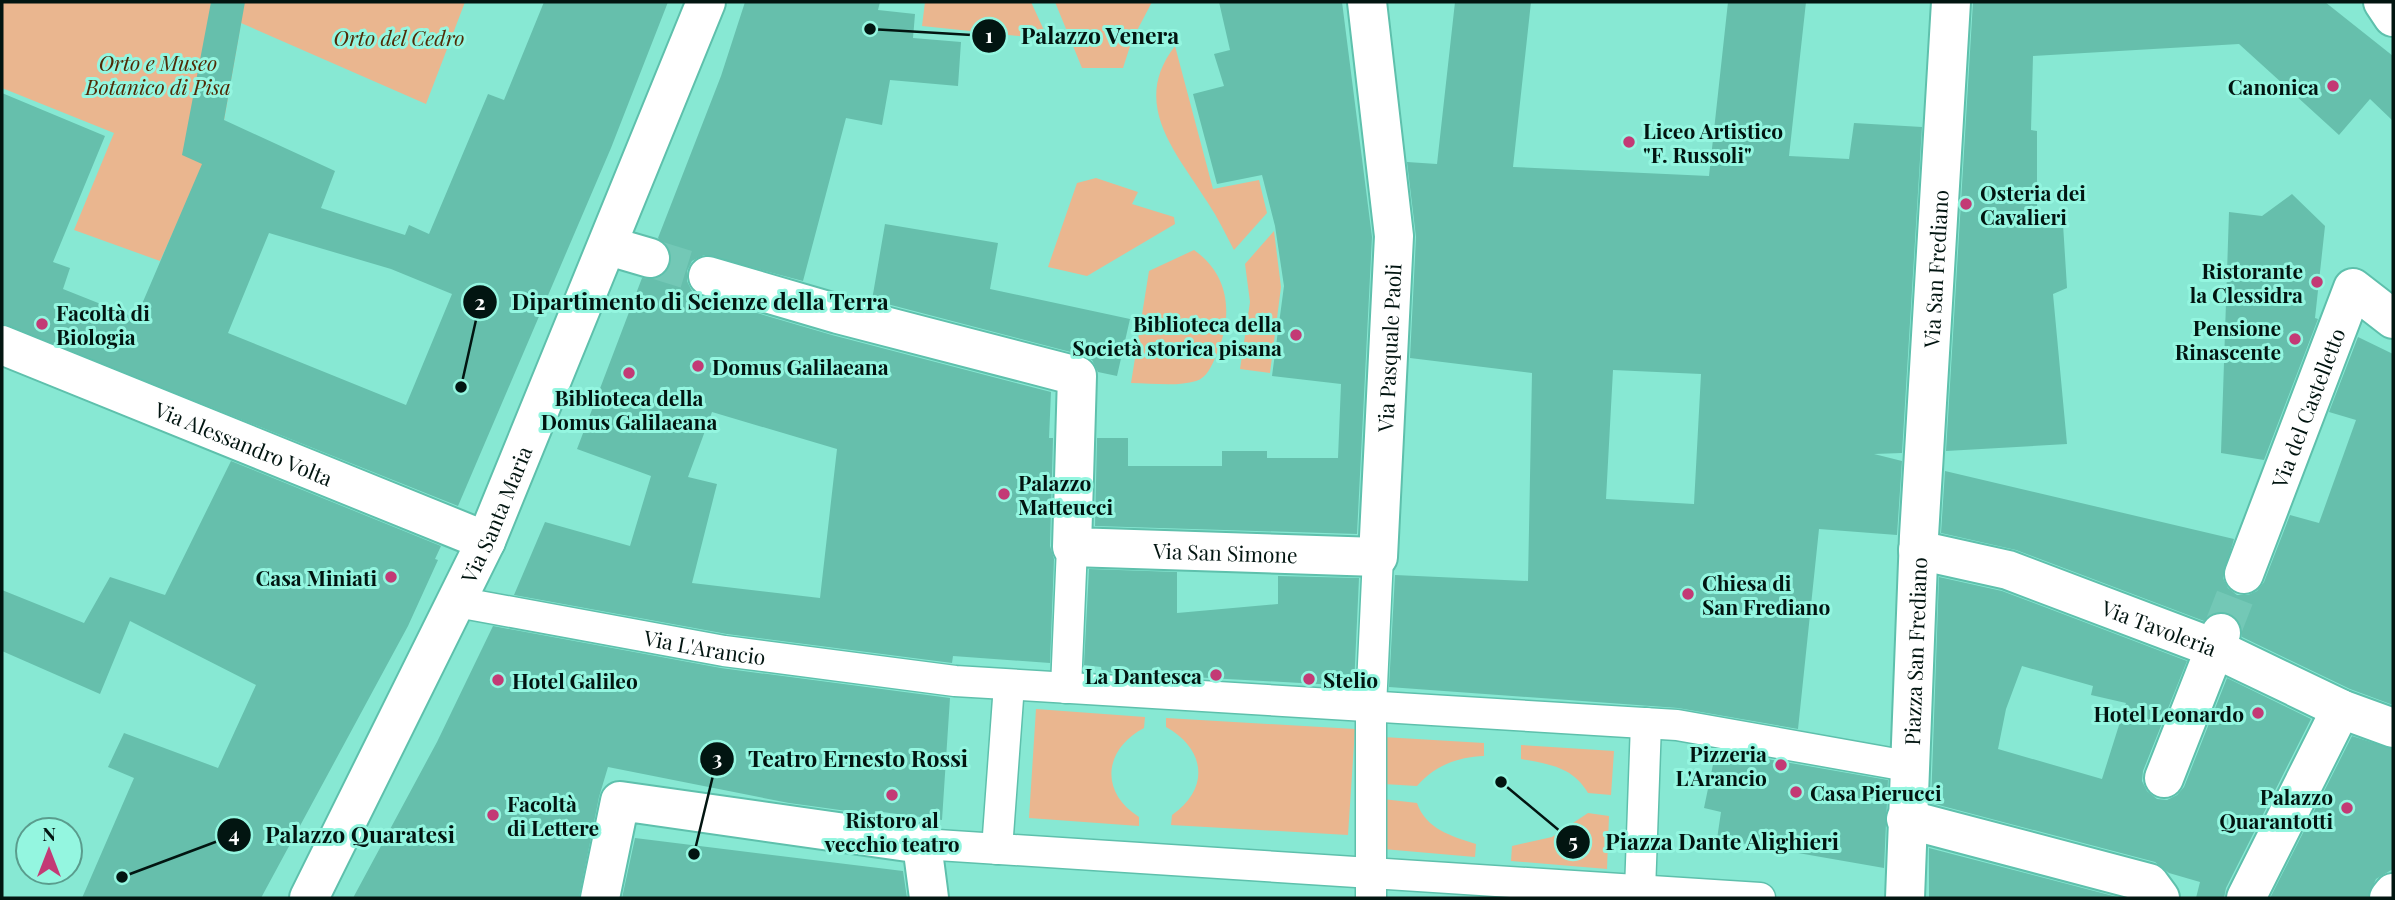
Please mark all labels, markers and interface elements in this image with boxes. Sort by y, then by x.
callout: Palazzo Venera [972,14,1194,58]
text: Palazzo Venera [1021,19,1179,50]
text: 1 [985,20,993,48]
park label: Orto del Cedro [334,23,464,51]
park label: Orto e Museo Botanico di Pisa [84,48,231,100]
place label: Canonica [2228,72,2319,100]
marker: Canonica [2325,78,2341,94]
place label: Liceo Artistico "F. Russoli" [1643,116,1783,168]
marker: Liceo Artistico "F. Russoli" [1621,134,1637,150]
place label: Osteria dei Cavalieri [1980,178,2086,230]
street label: Via San Frediano [1916,189,1954,350]
marker: Osteria dei Cavalieri [1958,196,1974,212]
place label: Ristorante la Clessidra [2190,256,2303,308]
street label: Via Pasquale Paoli [1370,263,1407,434]
marker: Ristorante la Clessidra [2309,274,2325,290]
callout: Dipartimento di Scienze della Terra [462,280,903,324]
text: Dipartimento di Scienze della Terra [511,285,889,316]
text: 2 [475,287,486,315]
place label: Facoltà di Biologia [56,298,150,350]
place label: Biblioteca della Società storica pisana [1072,309,1282,361]
place label: Pensione Rinascente [2175,313,2281,365]
marker: Facoltà di Biologia [34,316,50,332]
street label: Via del Castelletto [2264,324,2351,492]
marker: Biblioteca della Società storica pisana [1288,327,1304,343]
marker: Pensione Rinascente [2287,331,2303,347]
place label: Domus Galilaeana [712,352,889,380]
marker: Domus Galilaeana [690,358,706,374]
marker: Biblioteca della Domus Galilaeana [621,365,637,381]
place label: Biblioteca della Domus Galilaeana [541,383,717,435]
street label: Via Alessandro Volta [150,394,337,492]
street label: Via Santa Maria [453,441,538,588]
place label: Palazzo Matteucci [1018,468,1113,520]
marker: Palazzo Matteucci [996,486,1012,502]
street label: Via San Simone [1152,536,1298,568]
street label: Piazza San Frediano [1897,557,1932,746]
place label: Casa Miniati [255,563,377,591]
place label: Chiesa di San Frediano [1702,568,1830,620]
marker: Casa Miniati [383,569,399,585]
marker: Chiesa di San Frediano [1680,586,1696,602]
street label: Via Tavoleria [2097,592,2221,662]
street label: Via L'Arancio [641,622,768,670]
place label: La Dantesca [1085,661,1202,689]
place label: Stelio [1323,665,1378,693]
place label: Hotel Galileo [512,666,638,694]
marker: La Dantesca [1208,667,1224,683]
marker: Stelio [1301,671,1317,687]
marker: Hotel Galileo [490,672,506,688]
place label: Hotel Leonardo [2093,699,2244,727]
marker: Hotel Leonardo [2250,705,2266,721]
callout: Teatro Ernesto Rossi [699,737,982,781]
place label: Pizzeria L'Arancio [1676,739,1767,791]
text: Teatro Ernesto Rossi [748,742,968,773]
text: 3 [712,743,722,771]
marker: Pizzeria L'Arancio [1773,757,1789,773]
place label: Casa Pierucci [1810,778,1942,806]
place label: Palazzo Quarantotti [2219,782,2333,834]
marker: Casa Pierucci [1788,784,1804,800]
marker: Ristoro al vecchio teatro [884,787,900,803]
place label: Facoltà di Lettere [507,789,599,841]
marker: Palazzo Quarantotti [2339,800,2355,816]
place label: Ristoro al vecchio teatro [823,805,960,857]
marker: Facoltà di Lettere [485,807,501,823]
callout: Palazzo Quaratesi [216,813,469,857]
north arrow [14,816,84,886]
text: Palazzo Quaratesi [265,818,455,849]
text: 4 [228,819,240,847]
text: N [42,820,56,846]
callout: Piazza Dante Alighieri [1555,820,1853,864]
text: Piazza Dante Alighieri [1605,825,1839,856]
text: 5 [1568,826,1578,854]

